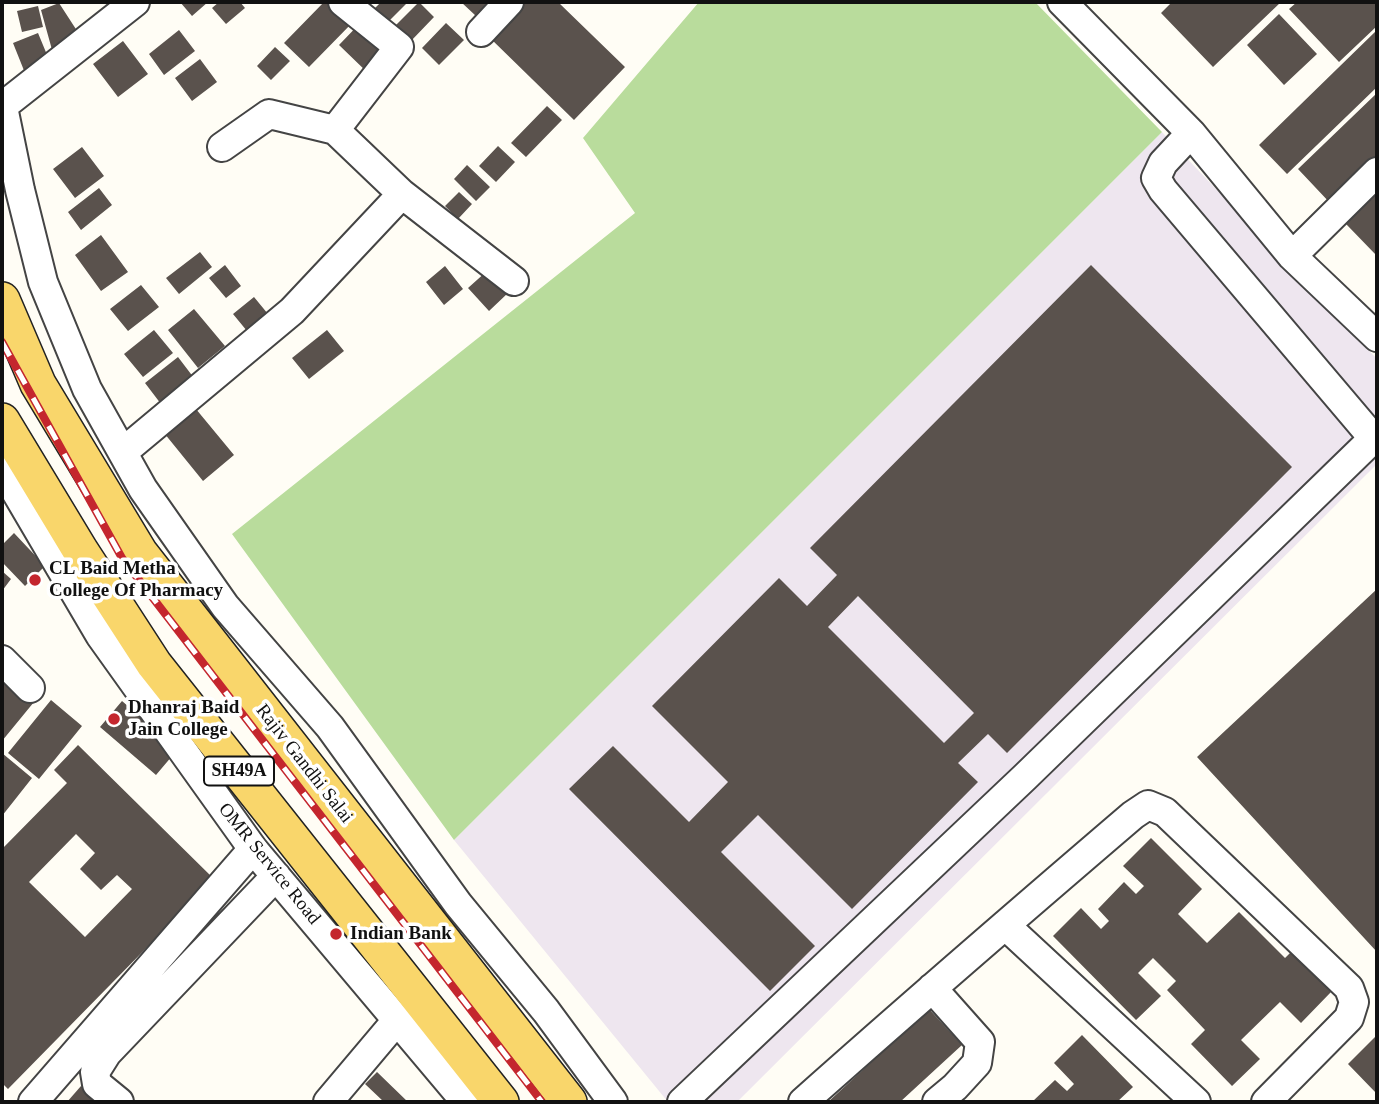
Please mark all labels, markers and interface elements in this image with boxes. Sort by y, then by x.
place label: CL Baid Metha College Of Pharmacy [49,558,223,602]
marker: CL Baid Metha College Of Pharmacy [27,572,43,588]
place label: Dhanraj Baid Jain College [128,697,239,741]
street label: Rajiv Gandhi Salai [251,700,357,828]
marker: Dhanraj Baid Jain College [106,711,122,727]
road number: SH49A [204,756,274,786]
street label: OMR Service Road [213,799,325,929]
place label: Indian Bank [350,923,452,945]
marker: Indian Bank [328,926,344,942]

